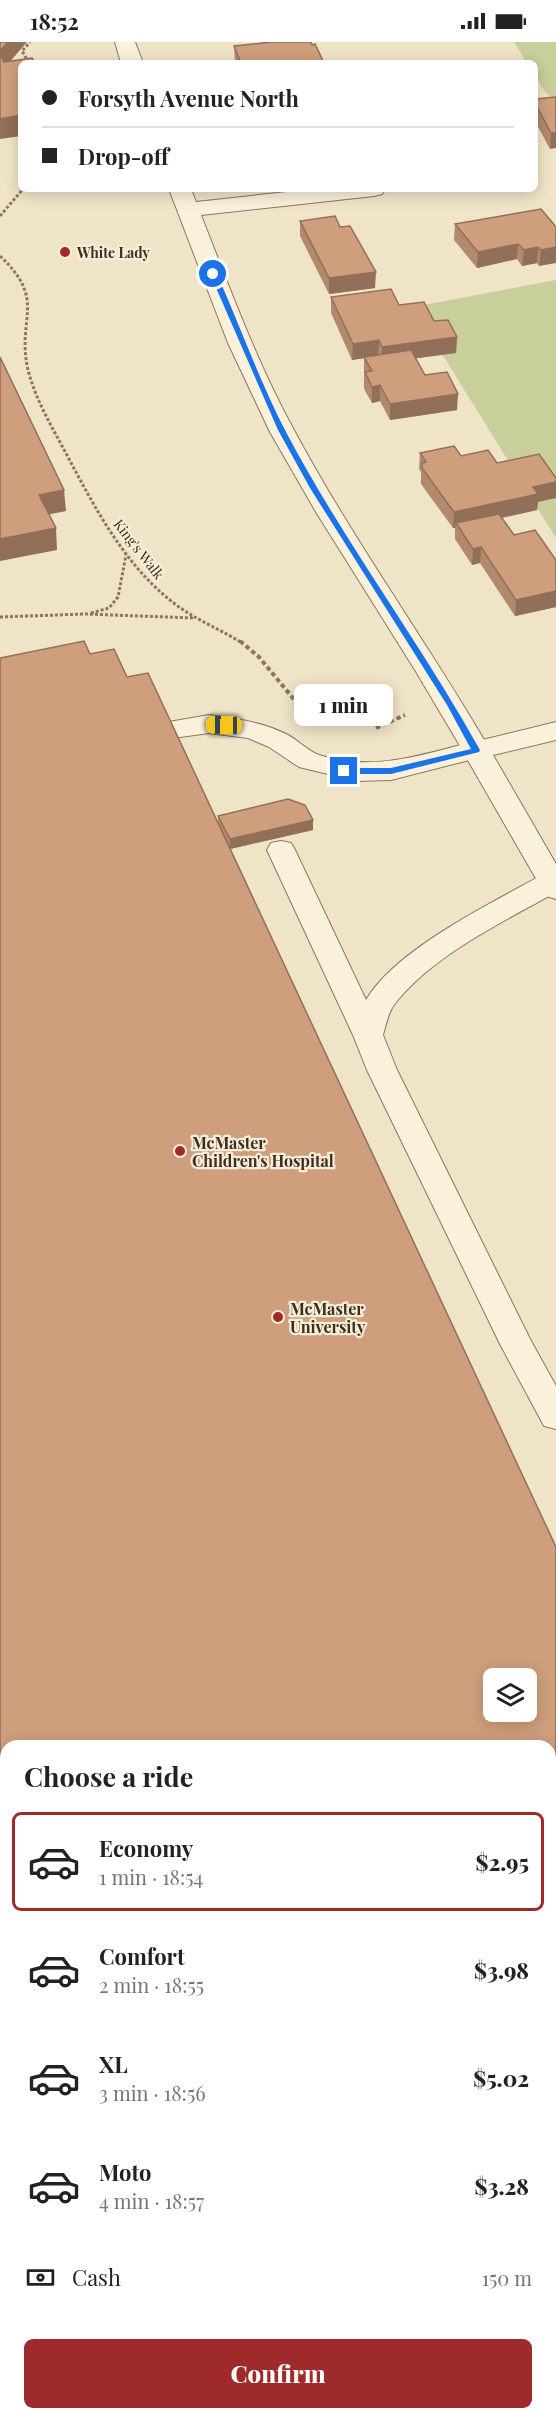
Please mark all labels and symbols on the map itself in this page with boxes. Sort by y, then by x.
place label: White Lady [76,243,151,262]
marker: White Lady [58,245,72,259]
route start [199,260,226,287]
street label: King's Walk [110,515,169,583]
callout: 1 min [294,684,394,726]
car [206,716,242,734]
route end [330,757,357,784]
place label: McMaster Children's Hospital [192,1132,334,1171]
marker: McMaster Children's Hospital [173,1144,187,1158]
place label: McMaster University [290,1298,366,1337]
marker: McMaster University [271,1310,285,1324]

